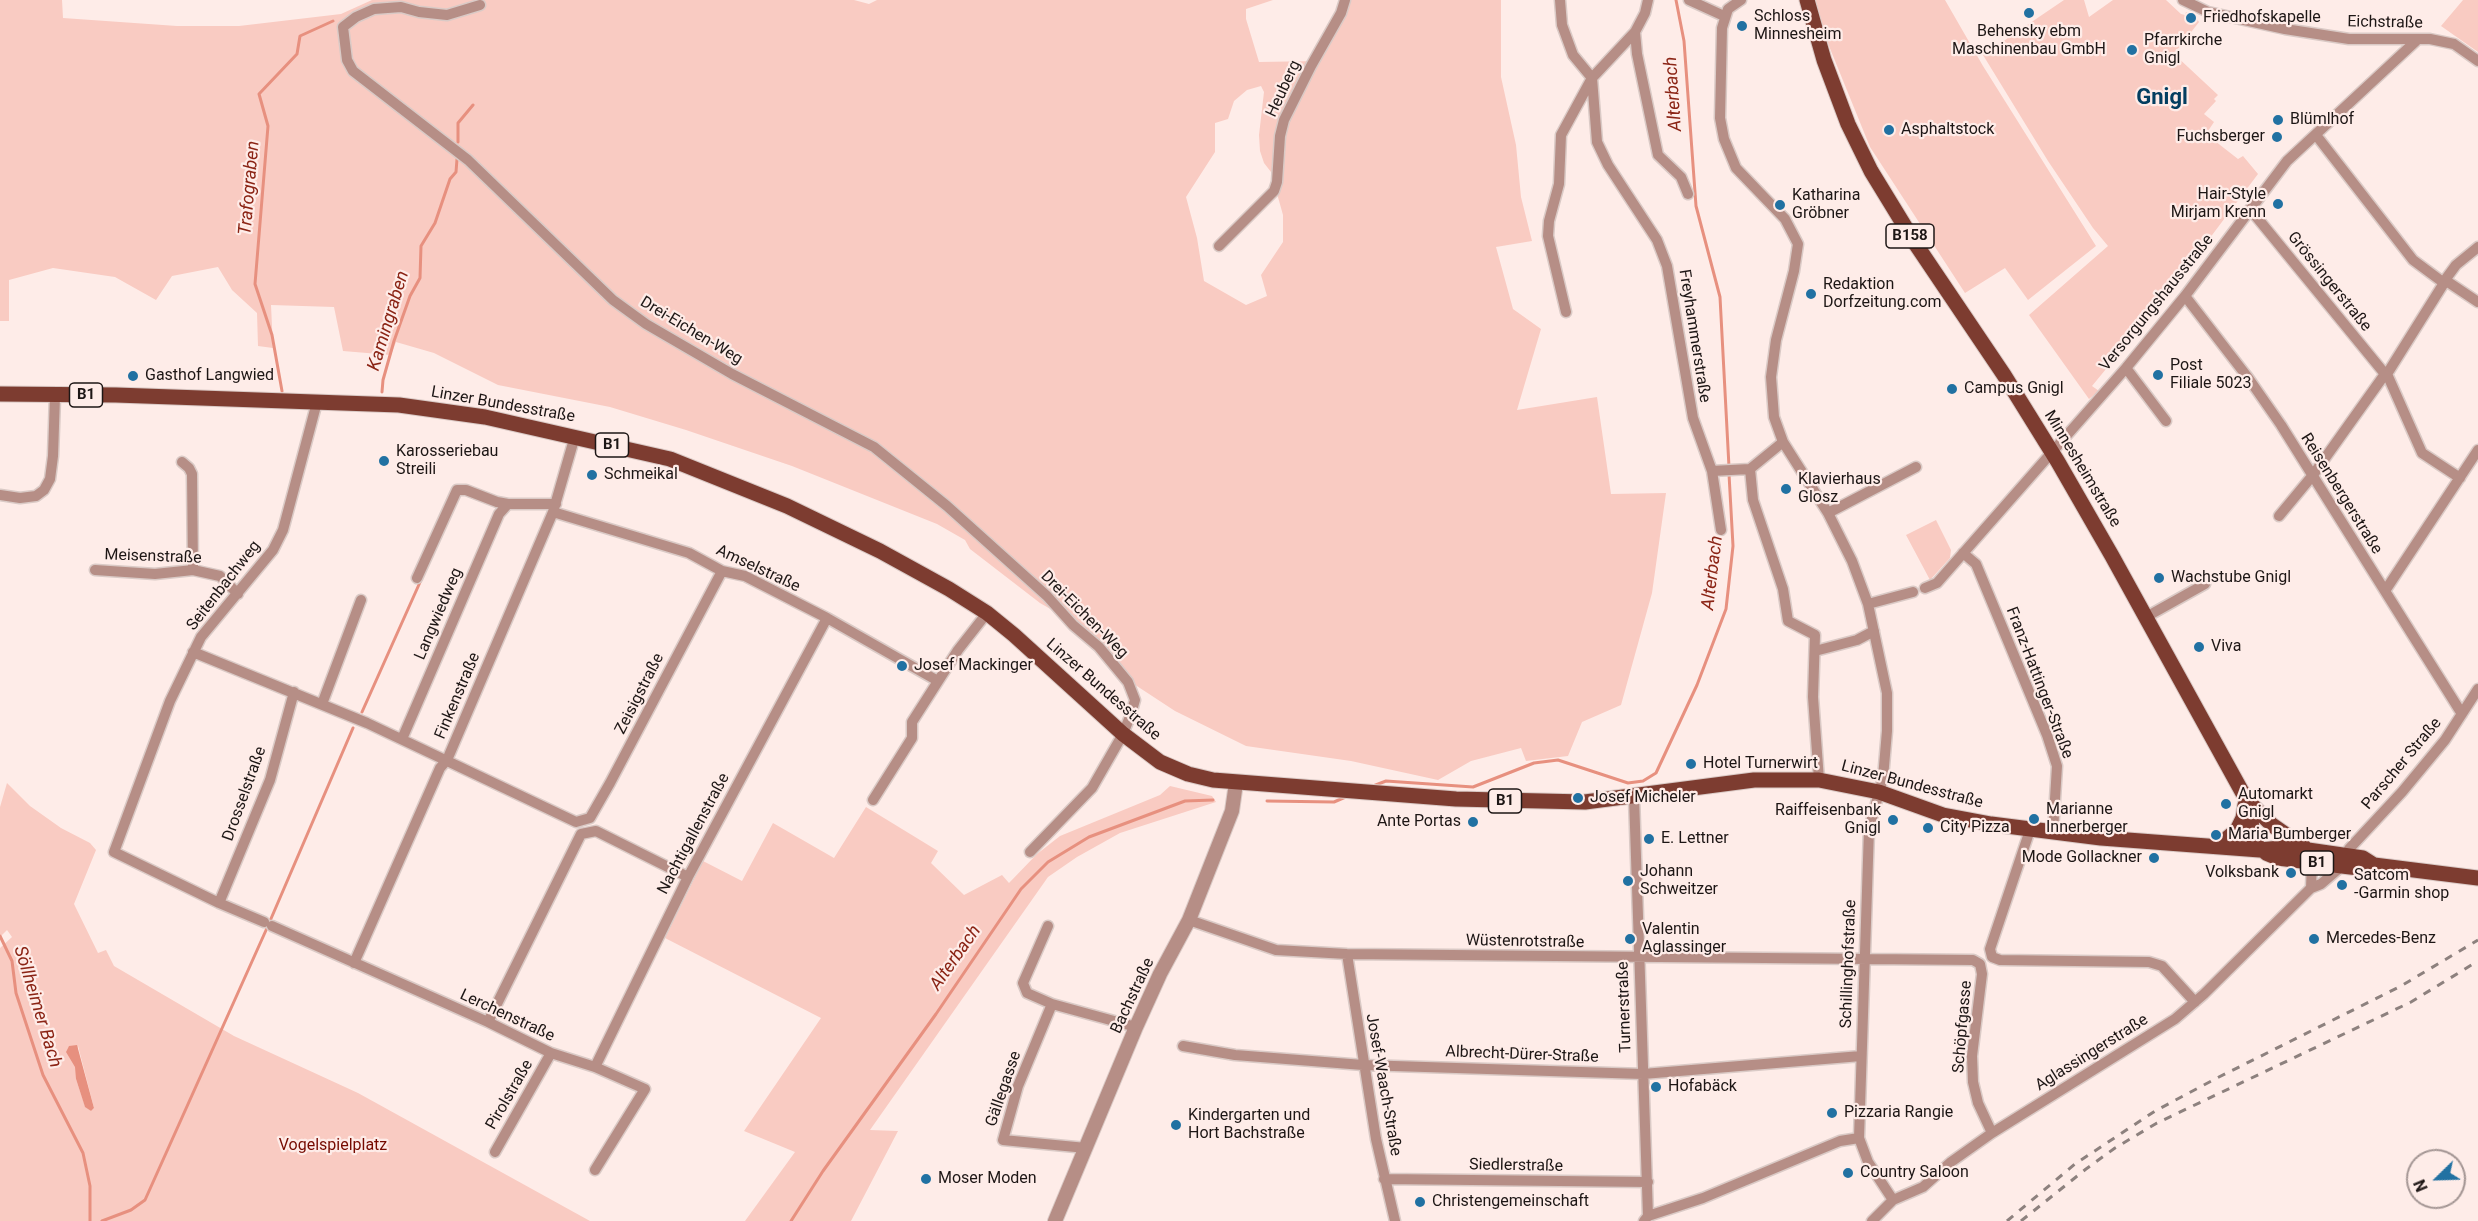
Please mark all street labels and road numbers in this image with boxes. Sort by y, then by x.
street label: Eichstraße [2347,13,2423,33]
street label: Heuberg [1263,58,1305,120]
road number: B158 [1886,224,1934,248]
street label: Grössingerstraße [2283,228,2375,336]
street label: Versorgungshausstraße [2096,231,2218,375]
street label: Freyhammerstraße [1674,268,1714,404]
street label: Drei-Eichen-Weg [636,293,746,369]
road number: B1 [70,383,103,407]
street label: Linzer Bundesstraße [430,383,576,427]
street label: Minnesheimstraße [2040,407,2124,531]
street label: Reisenbergerstraße [2296,430,2386,558]
road number: B1 [596,433,628,457]
street label: Seitenbachweg [183,537,265,635]
street label: Amselstraße [713,541,803,597]
street label: Meisenstraße [104,546,202,568]
street label: Langwiedweg [411,565,467,663]
street label: Drei-Eichen-Weg [1036,567,1132,663]
street label: Franz-Hattinger-Straße [2001,604,2077,762]
street label: Linzer Bundesstraße [1042,635,1164,745]
street label: Finkenstraße [431,650,485,742]
street label: Zeisigstraße [611,650,669,738]
street label: Parscher Straße [2358,714,2446,814]
street label: Drosselstraße [219,744,271,844]
street label: Linzer Bundesstraße [1839,757,1985,813]
street label: Nachtigallenstraße [654,770,734,898]
road number: B1 [1488,789,1522,813]
road number: B1 [2300,851,2334,875]
street label: Schillinghofstraße [1837,899,1861,1029]
street label: Wüstenrotstraße [1466,931,1584,953]
street label: Bachstraße [1107,955,1159,1037]
street label: Turnerstraße [1614,961,1636,1053]
street label: Schöpfgasse [1949,980,1977,1074]
street label: Lerchenstraße [457,986,557,1046]
street label: Aglassingerstraße [2032,1011,2152,1095]
street label: Josef-Waach-Straße [1361,1012,1405,1158]
street label: Albrecht-Dürer-Straße [1445,1043,1599,1067]
street label: Gällegasse [982,1049,1026,1129]
street label: Pirolstraße [482,1057,538,1133]
street label: Siedlerstraße [1469,1156,1563,1176]

